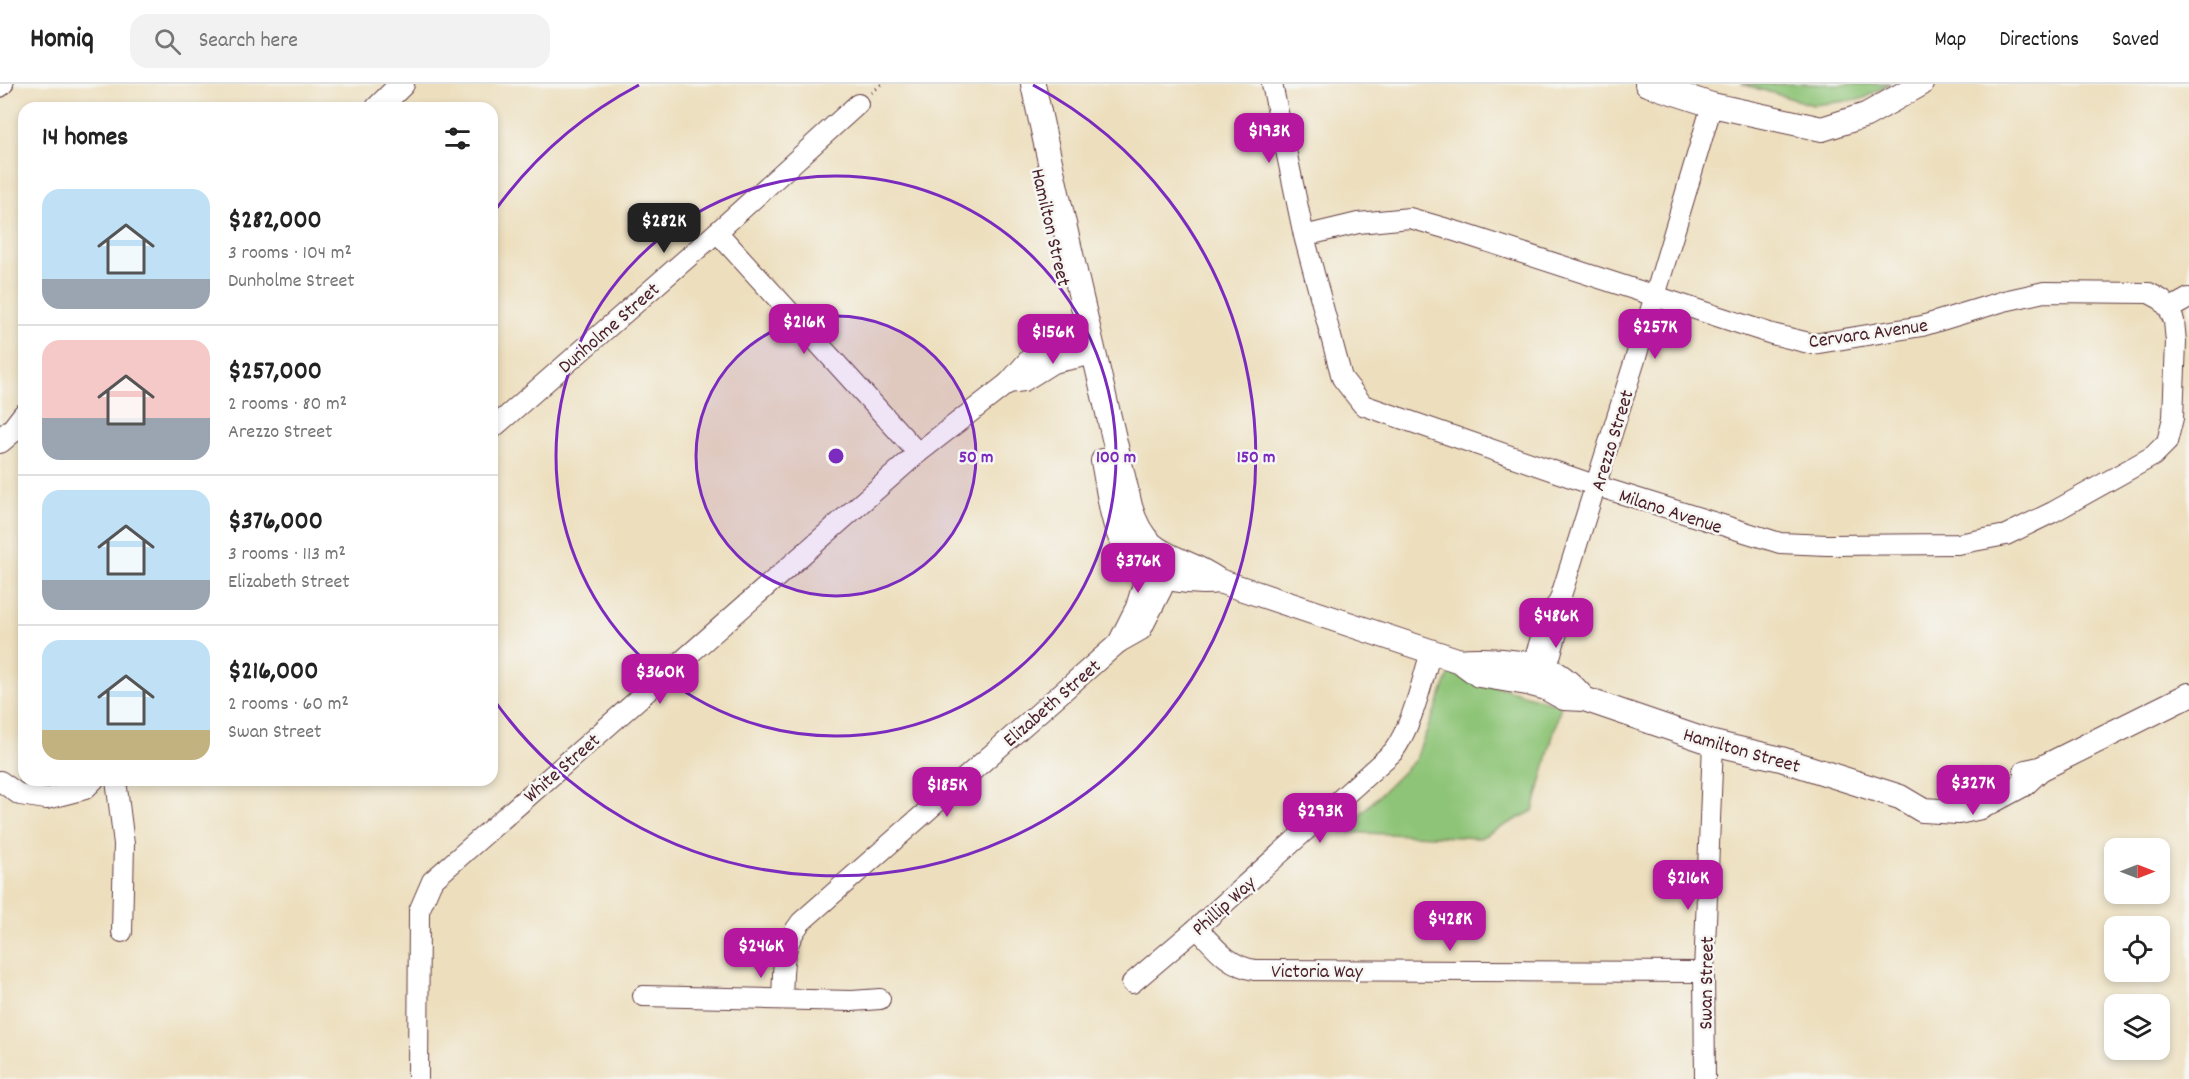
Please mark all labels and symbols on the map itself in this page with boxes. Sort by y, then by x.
pin: $193K [1227,113,1311,164]
street label: Hamilton Street [1022,166,1076,290]
pin: $282K [622,203,706,254]
street label: Dunholme Street [553,277,667,381]
pin: $216K [762,304,846,355]
pin: $257K [1613,309,1697,360]
street label: Cervara Avenue [1807,313,1930,357]
pin: $156K [1011,314,1095,365]
street label: Arezzo Street [1585,387,1643,495]
centre of rings [826,446,846,466]
text: 50 m [959,446,993,471]
text: 100 m [1096,446,1136,471]
text: 150 m [1237,446,1275,471]
street label: Milano Avenue [1615,483,1725,543]
pin: $376K [1096,543,1180,594]
pin: $486K [1514,598,1598,649]
pin: $360K [618,654,702,705]
street label: Elizabeth Street [998,654,1108,755]
street label: Hamilton Street [1679,722,1803,782]
street label: White Street [518,728,608,811]
pin: $327K [1931,765,2015,816]
pin: $185K [905,767,989,818]
pin: $293K [1278,793,1362,844]
north arrow [2104,838,2170,904]
pin: $216K [1646,860,1730,911]
street label: Phillip Way [1187,870,1264,944]
pin: $428K [1408,901,1492,952]
pin: $246K [719,928,803,979]
street label: Swan Street [1693,936,1723,1030]
street label: Victoria Way [1271,959,1364,987]

